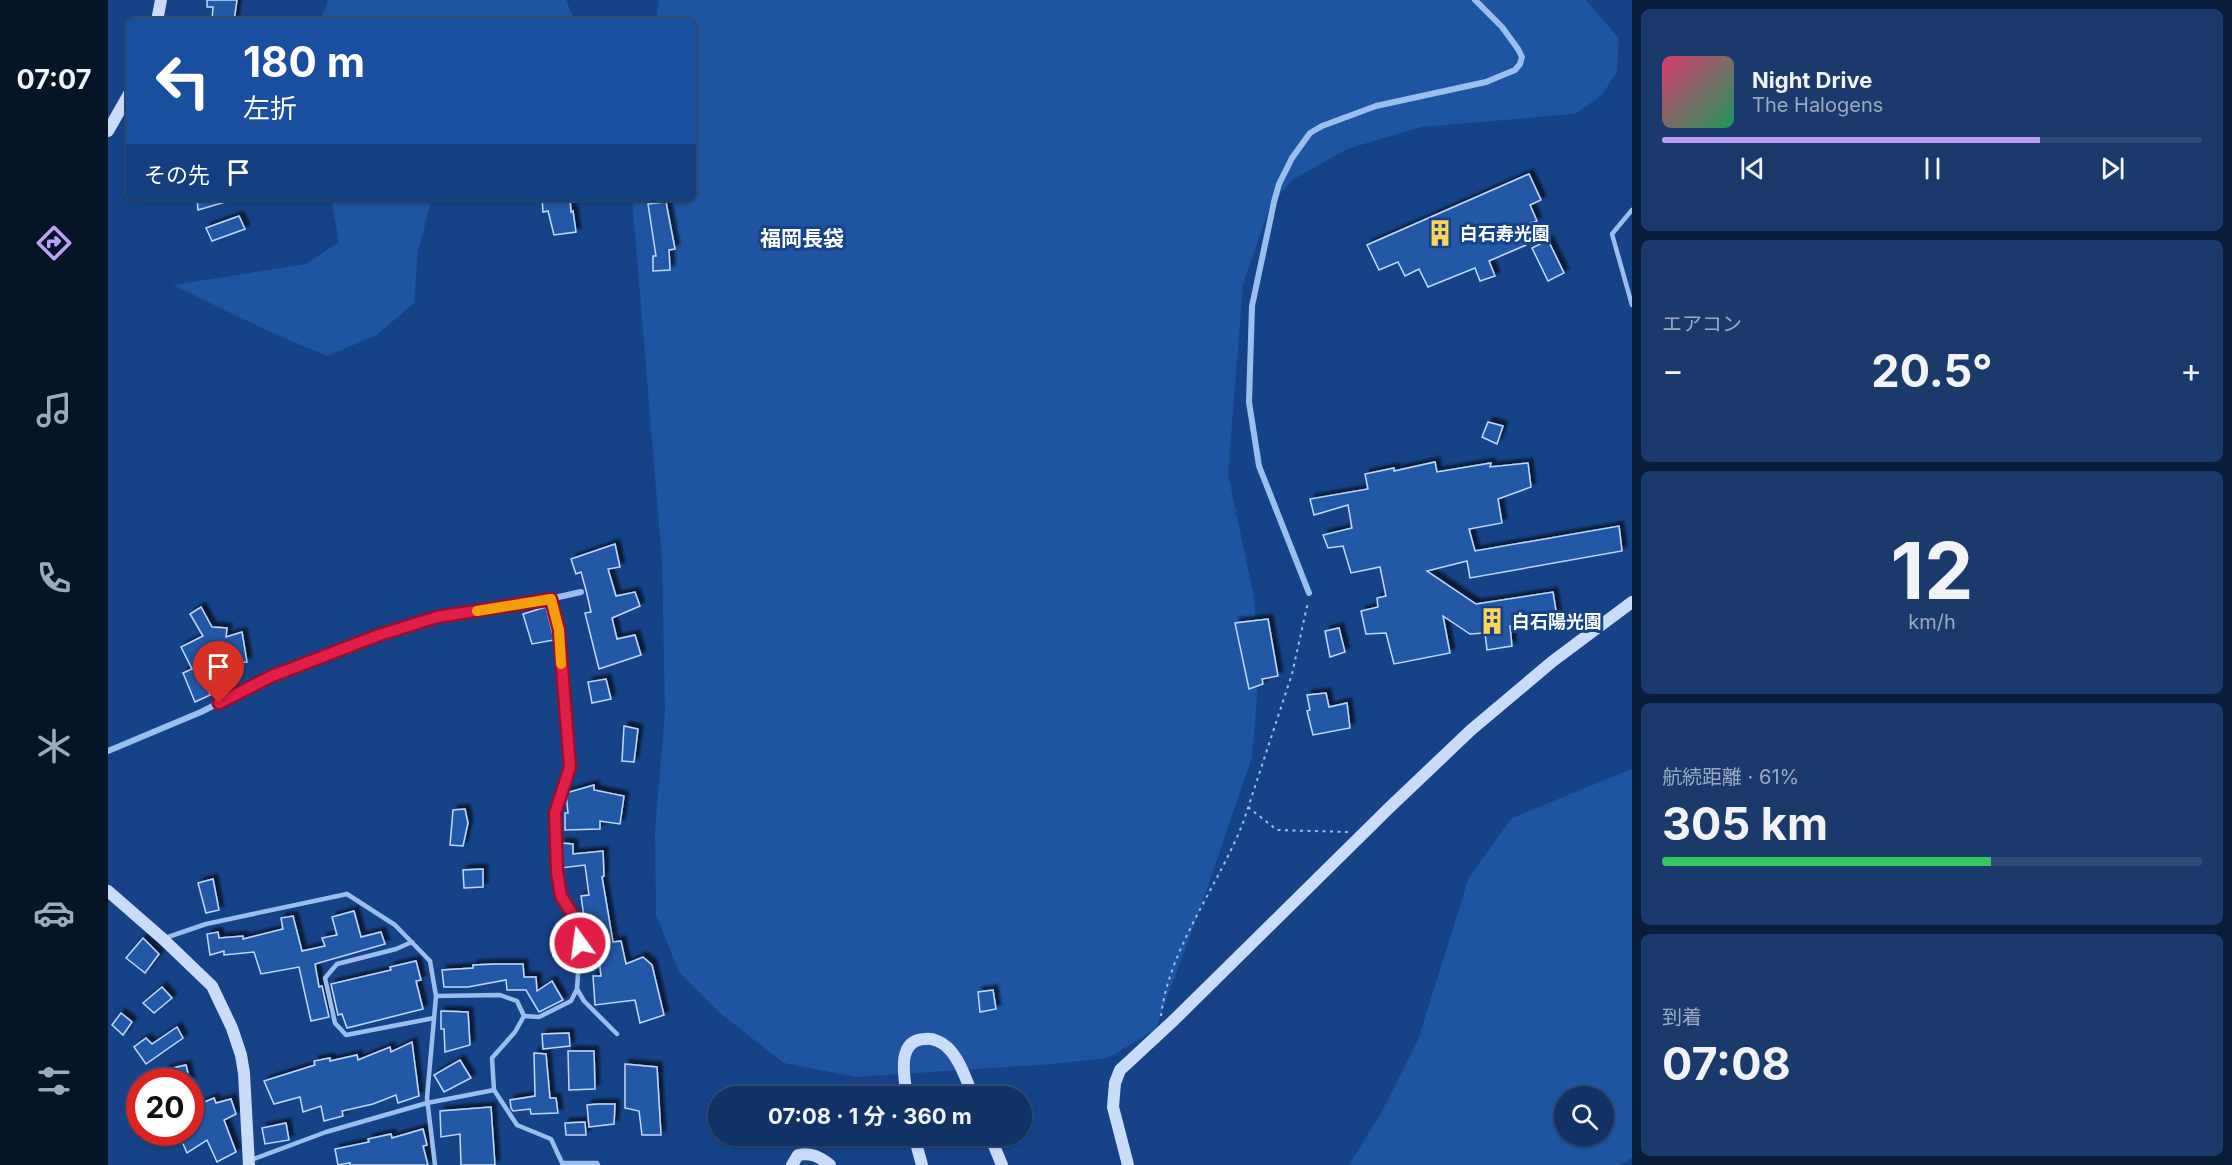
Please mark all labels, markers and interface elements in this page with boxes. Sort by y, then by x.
text: 180 m [243,36,365,87]
icon: left [144,42,222,120]
text: 07:07 [17,63,91,96]
text: Night Drive [1752,67,1872,93]
text: 左折 [243,92,297,125]
text: The Halogens [1752,93,1883,117]
icon: previous [1736,152,1769,185]
icon: pause [1916,152,1949,185]
icon: next [2096,152,2129,185]
icon: arrive [222,156,255,189]
text: その先 [144,162,210,188]
building icon: 白石寿光園 [1425,218,1455,248]
icon: directions [33,222,75,264]
place label: 白石寿光園 [1460,223,1550,244]
district label: 福岡長袋 [760,226,844,251]
text: エアコン [1662,312,1742,336]
text: 20.5° [1871,343,1993,398]
text: − [1662,350,1684,390]
text: + [2180,350,2202,390]
icon: music [33,389,75,431]
text: 12 [1891,523,1973,618]
icon: phone [33,557,75,599]
building icon: 白石陽光園 [1477,606,1507,636]
text: km/h [1908,610,1956,634]
place label: 白石陽光園 [1512,611,1602,632]
pin [193,641,244,703]
icon: arrive [202,650,235,683]
icon: climate [33,725,75,767]
text: 航続距離 · 61% [1662,765,1799,789]
text: 305 km [1662,796,1828,851]
icon: car [33,892,75,934]
position arrow [548,911,612,975]
text: 到着 [1662,1005,1702,1029]
text: 07:08 [1662,1036,1791,1091]
icon: filters [33,1060,75,1102]
speed limit sign: 20 [126,1068,204,1146]
map controls [1554,1086,1614,1146]
button: search [1554,1086,1614,1146]
text: 07:08 · 1 分 · 360 m [768,1103,972,1129]

